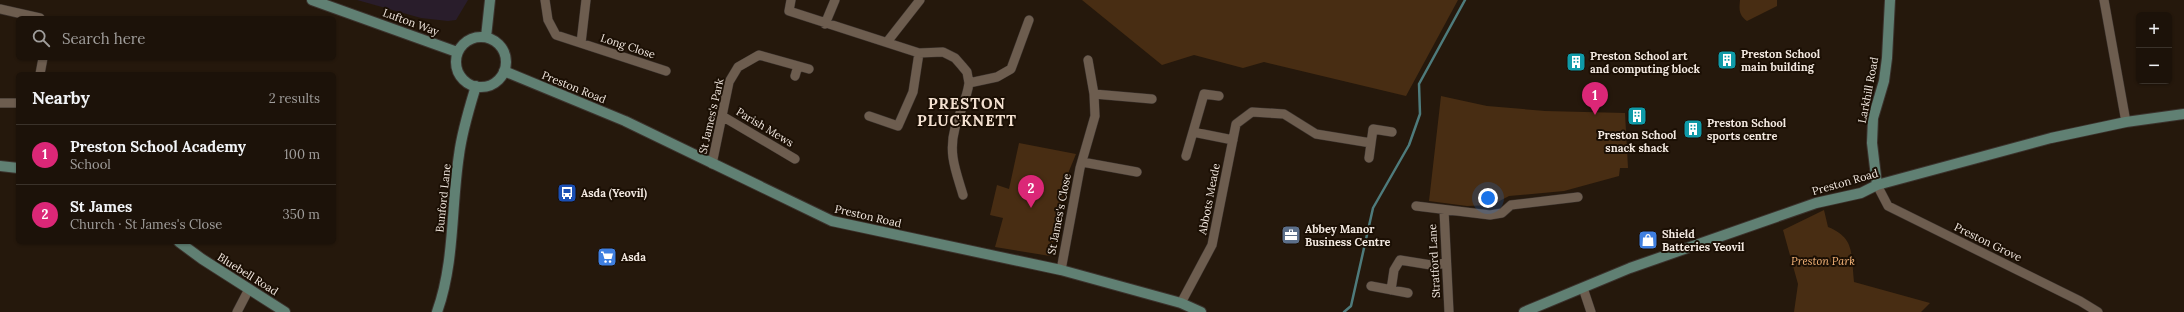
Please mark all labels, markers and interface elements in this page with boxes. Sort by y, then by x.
street label: Lufton Way [381,5,441,39]
map controls [2136,12,2172,84]
button: + [2136,12,2172,48]
search box [16,16,336,60]
icon: search [30,27,52,49]
text: Search here [62,29,145,48]
street label: Long Close [599,31,657,61]
place label: Preston School main building [1741,47,1821,74]
button: − [2136,48,2172,84]
place label: Preston School art and computing block [1590,49,1700,76]
building icon: Preston School main building [1716,49,1738,71]
building icon: Preston School art and computing block [1565,51,1587,73]
street label: Larkhill Road [1855,55,1881,124]
street label: Preston Road [540,68,609,106]
street label: St James's Park [696,77,727,155]
pin: 1 [1582,82,1608,115]
text: Nearby [32,87,90,109]
text: 2 results [269,90,320,107]
district label: PRESTON PLUCKNETT [917,94,1017,130]
street label: Parish Mews [734,104,796,150]
building icon: Preston School snack shack [1626,105,1648,127]
place label: Preston School sports centre [1707,116,1787,143]
building icon: Preston School sports centre [1682,118,1704,140]
place label: Preston School snack shack [1597,128,1677,155]
text: Preston School Academy [70,137,246,156]
text: 1 [42,146,48,163]
text: 100 m [284,146,320,163]
text: School [70,156,111,173]
street label: Abbots Meade [1195,162,1223,237]
street label: Bunford Lane [432,163,454,233]
street label: Preston Road [1810,166,1880,198]
street label: St James's Close [1044,172,1074,256]
pin: 2 [1018,175,1044,208]
bus stop icon: Asda (Yeovil) [556,182,578,204]
place label: Asda (Yeovil) [581,186,647,201]
your location [1478,188,1498,208]
text: St James [70,197,132,216]
street label: Preston Road [833,202,903,231]
text: 2 [42,206,48,223]
text: 350 m [283,206,320,223]
text: Church · St James's Close [70,216,222,233]
street label: Preston Grove [1952,220,2024,264]
place label: Abbey Manor Business Centre [1305,222,1391,249]
office icon: Abbey Manor Business Centre [1280,224,1302,246]
street label: Stratford Lane [1425,224,1443,298]
place label: Shield Batteries Yeovil [1662,227,1745,254]
shop icon: Shield Batteries Yeovil [1637,229,1659,251]
supermarket icon: Asda [596,246,618,268]
street label: Bluebell Road [215,250,281,298]
place label: Asda [621,250,646,264]
park label: Preston Park [1791,254,1855,268]

